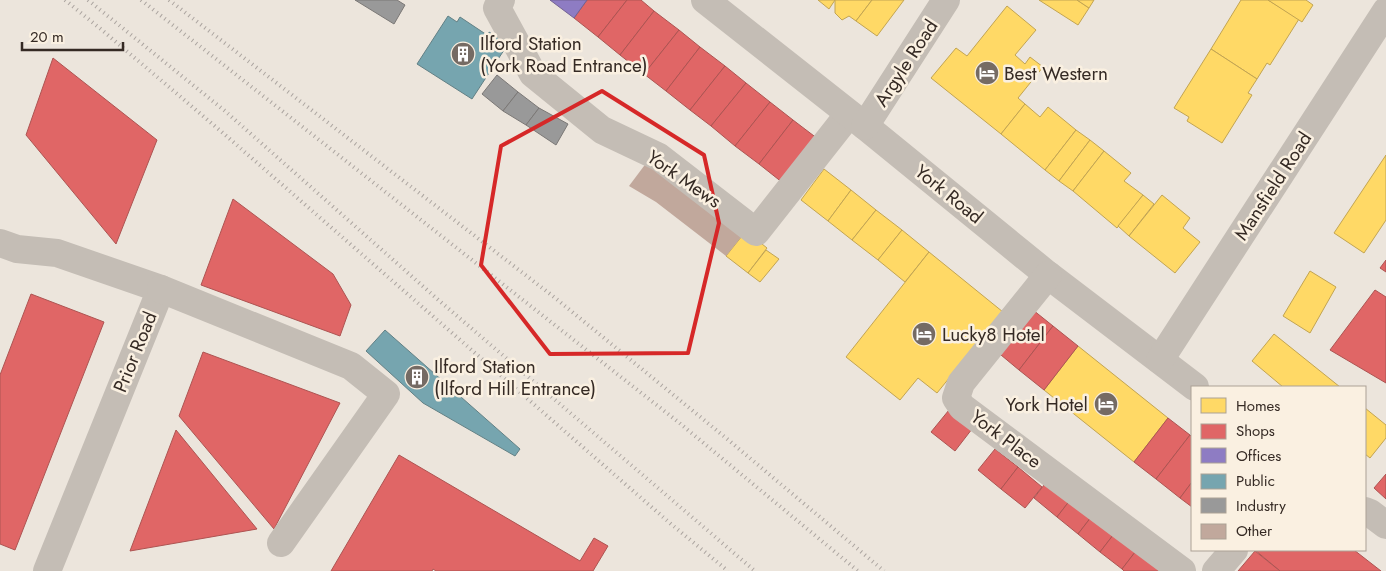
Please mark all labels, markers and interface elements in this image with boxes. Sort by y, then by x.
street label: Argyle Road [868,14,944,112]
scale bar [22,20,124,52]
text: 20 m [30,26,64,48]
place label: Ilford Station (York Road Entrance) [480,30,648,79]
building icon: Ilford Station (York Road Entrance) [450,41,476,67]
hotel icon: Best Western [974,60,1000,86]
place label: Best Western [1004,60,1108,87]
street label: Mansfield Road [1228,127,1318,245]
street label: York Mews [641,144,727,215]
street label: York Road [909,158,989,230]
street label: Prior Road [107,308,163,396]
hotel icon: Lucky8 Hotel [911,321,937,347]
place label: Lucky8 Hotel [942,321,1045,348]
place label: Ilford Station (Ilford Hill Entrance) [434,353,596,402]
building icon: Ilford Station (Ilford Hill Entrance) [404,364,430,390]
legend [1191,386,1366,551]
place label: York Hotel [1006,391,1088,418]
hotel icon: York Hotel [1093,391,1119,417]
text: Homes [1236,395,1280,417]
street label: York Place [965,403,1047,475]
text: Shops [1236,420,1275,442]
text: Offices [1236,445,1281,467]
text: Public [1236,470,1275,492]
text: Industry [1236,495,1286,517]
text: Other [1236,520,1273,542]

